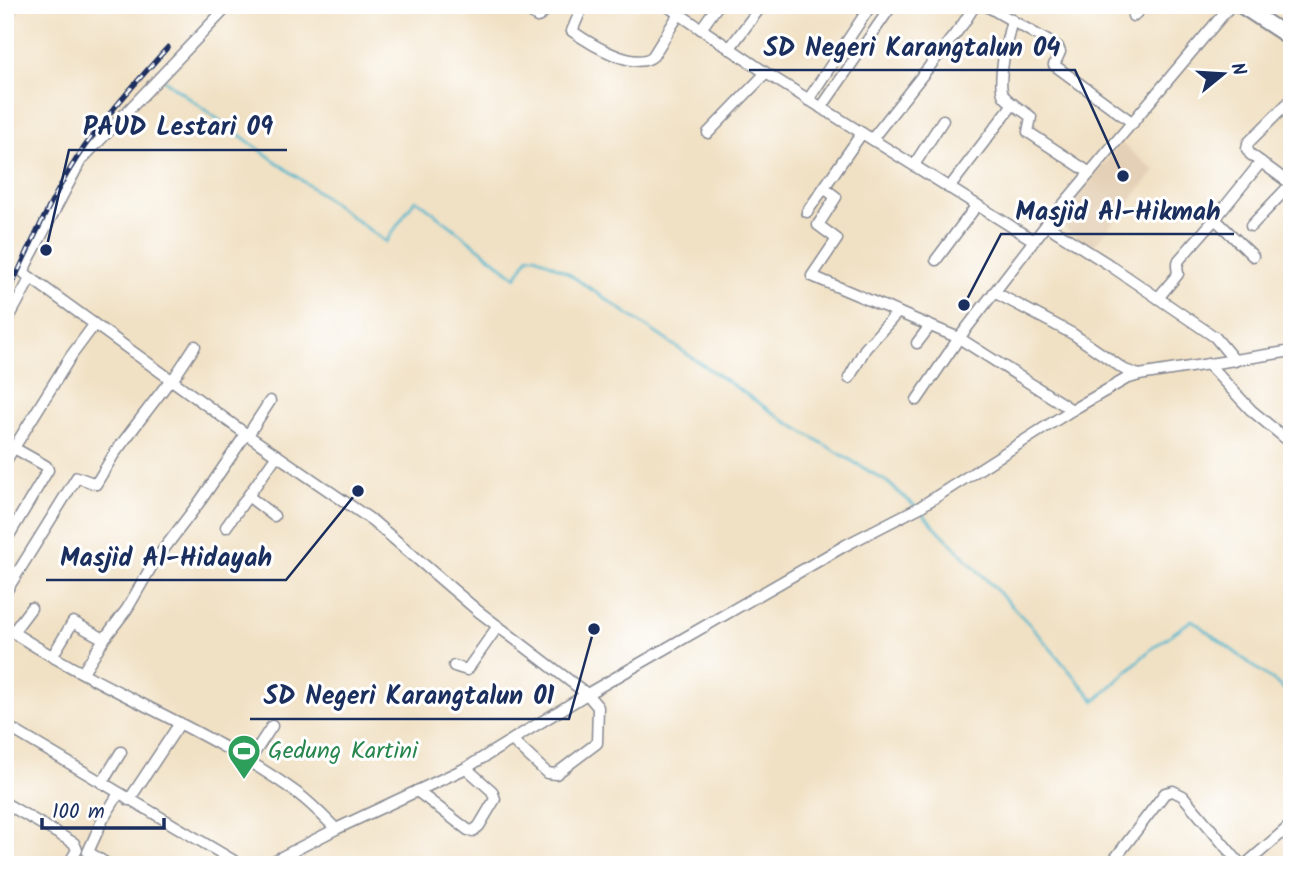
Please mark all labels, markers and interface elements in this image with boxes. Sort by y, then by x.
callout: SD Negeri Karangtalun 04 [749,23,1075,70]
text: SD Negeri Karangtalun 04 [763,28,1061,70]
north arrow [1188,38,1258,108]
text: N [1221,59,1253,80]
callout: PAUD Lestari 09 [69,103,287,150]
text: PAUD Lestari 09 [83,107,273,149]
callout: Masjid Al-Hikmah [1001,187,1234,234]
text: Masjid Al-Hikmah [1015,192,1221,234]
callout: Masjid Al-Hidayah [46,533,286,580]
text: Masjid Al-Hidayah [60,538,272,580]
callout: SD Negeri Karangtalun 01 [250,672,569,719]
text: SD Negeri Karangtalun 01 [264,676,555,718]
sports icon: Gedung Kartini [225,732,263,781]
place label: Gedung Kartini [268,732,419,771]
scale bar [42,786,164,830]
text: 100 m [52,796,105,829]

